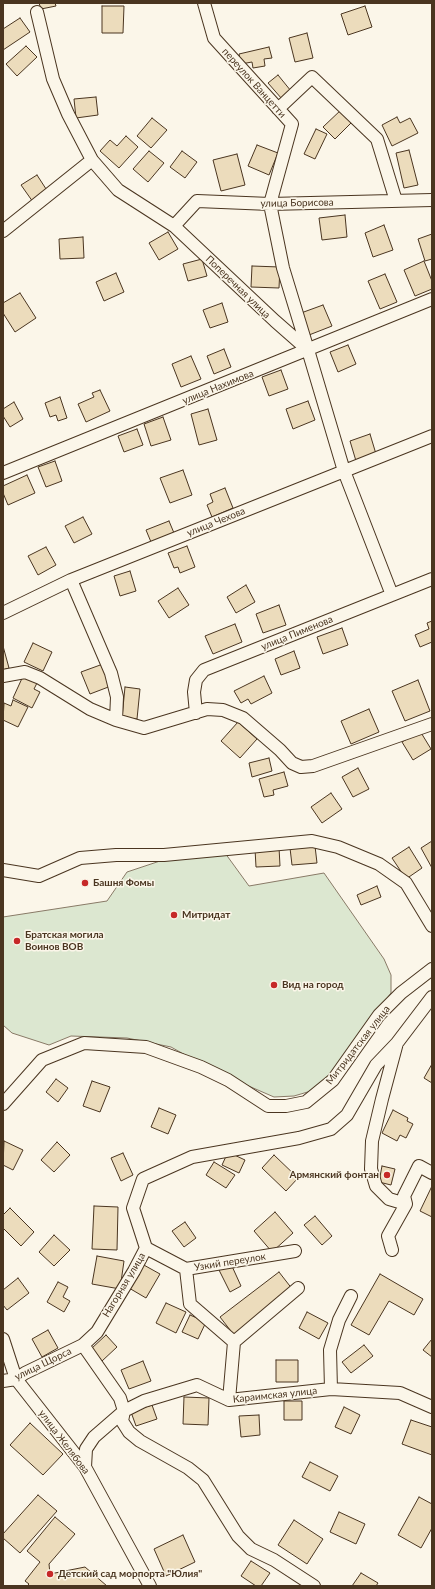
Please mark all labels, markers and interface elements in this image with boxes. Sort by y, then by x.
street label: переулок Ванцетти [220,46,288,120]
street label: улица Борисова [260,196,334,210]
street label: Поперечная улица [203,253,273,321]
street label: улица Нахимова [181,367,255,407]
street label: улица Чехова [185,505,247,539]
street label: улица Пименова [259,613,335,653]
place label: Башня Фомы [93,877,154,889]
marker: Башня Фомы [80,878,90,888]
place label: Митридат [182,909,230,921]
marker: Митридат [169,910,179,920]
place label: Братская могила Воинов ВОВ [25,929,104,952]
marker: Братская могила Воинов ВОВ [12,936,22,946]
place label: Вид на город [282,979,344,991]
marker: Вид на город [269,980,279,990]
street label: Митридатская улица [323,1003,393,1087]
place label: Армянский фонтан [290,1169,379,1181]
marker: Армянский фонтан [382,1170,392,1180]
street label: Узкий переулок [193,1250,267,1274]
street label: Нагорная улица [100,1251,148,1319]
street label: улица Щорса [13,1345,73,1383]
street label: Караимская улица [232,1385,318,1405]
street label: улица Желябова [36,1407,92,1477]
place label: Детский сад морпорта "Юлия" [58,1568,202,1580]
marker: Детский сад морпорта "Юлия" [45,1569,55,1579]

